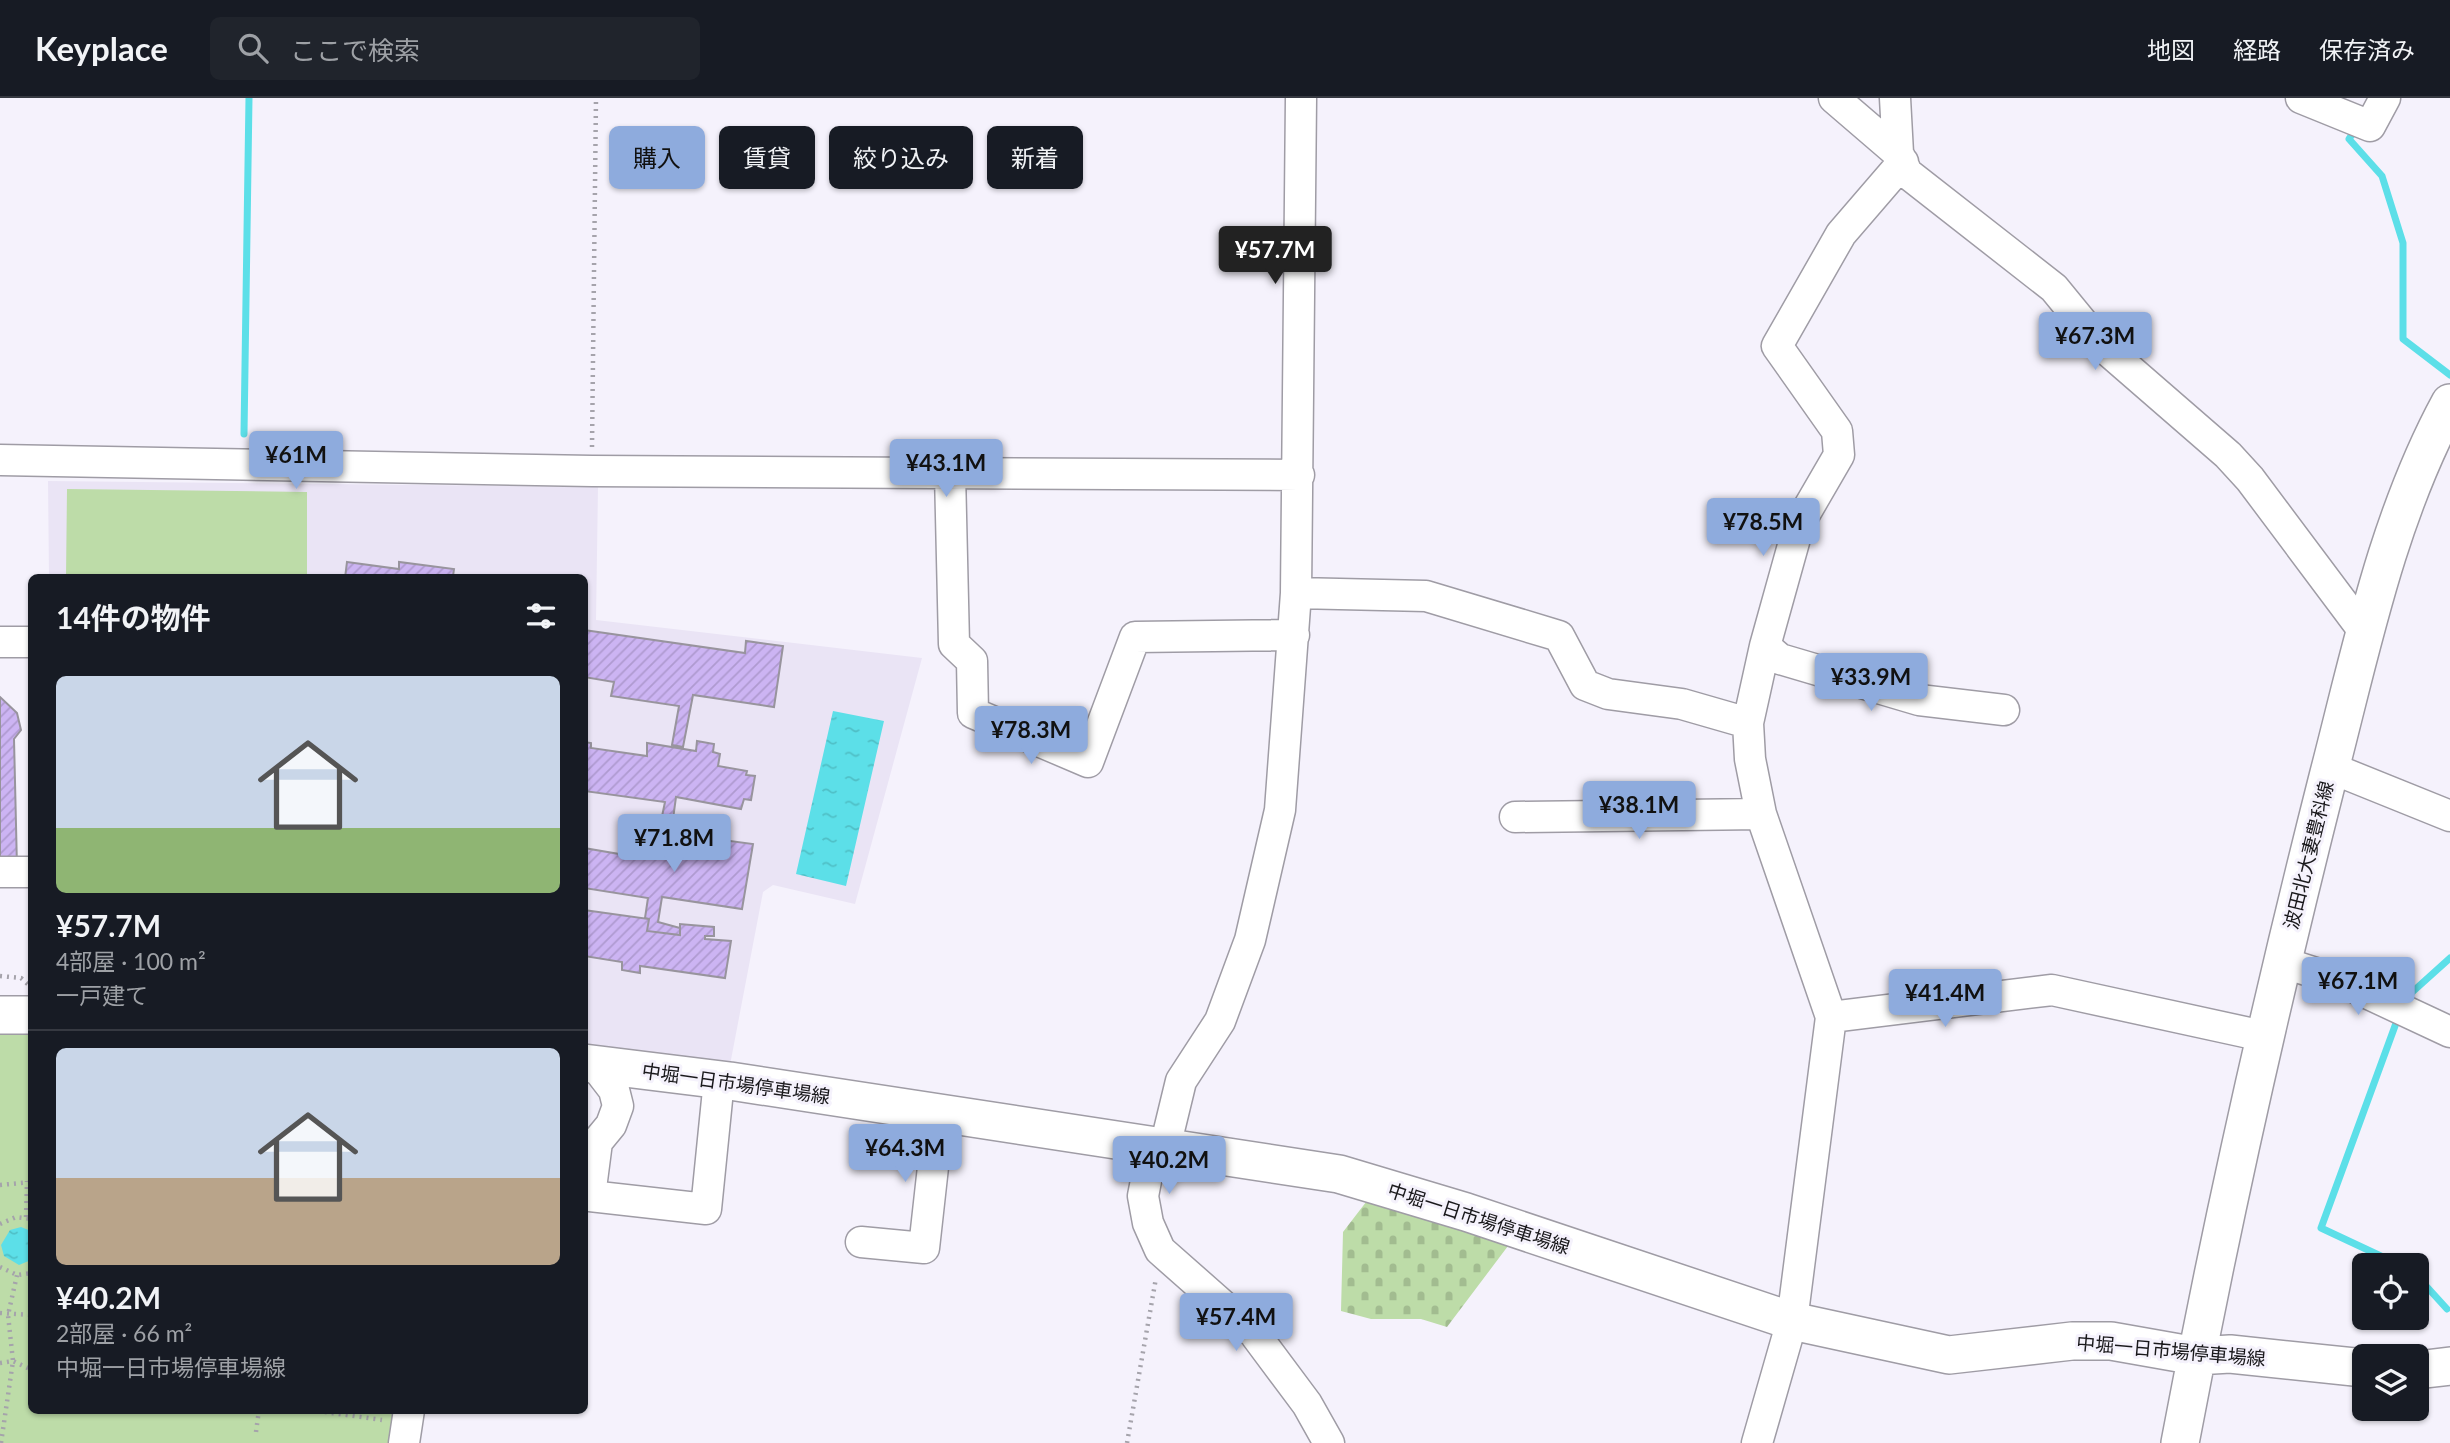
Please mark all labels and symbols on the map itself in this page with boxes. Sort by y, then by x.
pin: ¥57.7M [1218,226,1332,286]
pin: ¥67.3M [2038,313,2152,372]
pin: ¥61M [255,432,337,491]
pin: ¥43.1M [889,440,1003,499]
pin: ¥78.5M [1706,498,1820,558]
pin: ¥33.9M [1814,654,1928,713]
pin: ¥78.3M [974,706,1088,766]
street label: 波田北大妻豊科線 [2278,778,2338,932]
pin: ¥38.1M [1582,782,1696,841]
pin: ¥71.8M [617,814,731,874]
pin: ¥67.1M [2301,958,2415,1017]
pin: ¥41.4M [1888,970,2002,1029]
street label: 中堀一日市場停車場線 [640,1058,832,1108]
pin: ¥64.3M [848,1124,962,1184]
pin: ¥40.2M [1112,1136,1226,1196]
street label: 中堀一日市場停車場線 [1385,1178,1573,1258]
pin: ¥57.4M [1179,1294,1293,1353]
street label: 中堀一日市場停車場線 [2075,1330,2267,1370]

